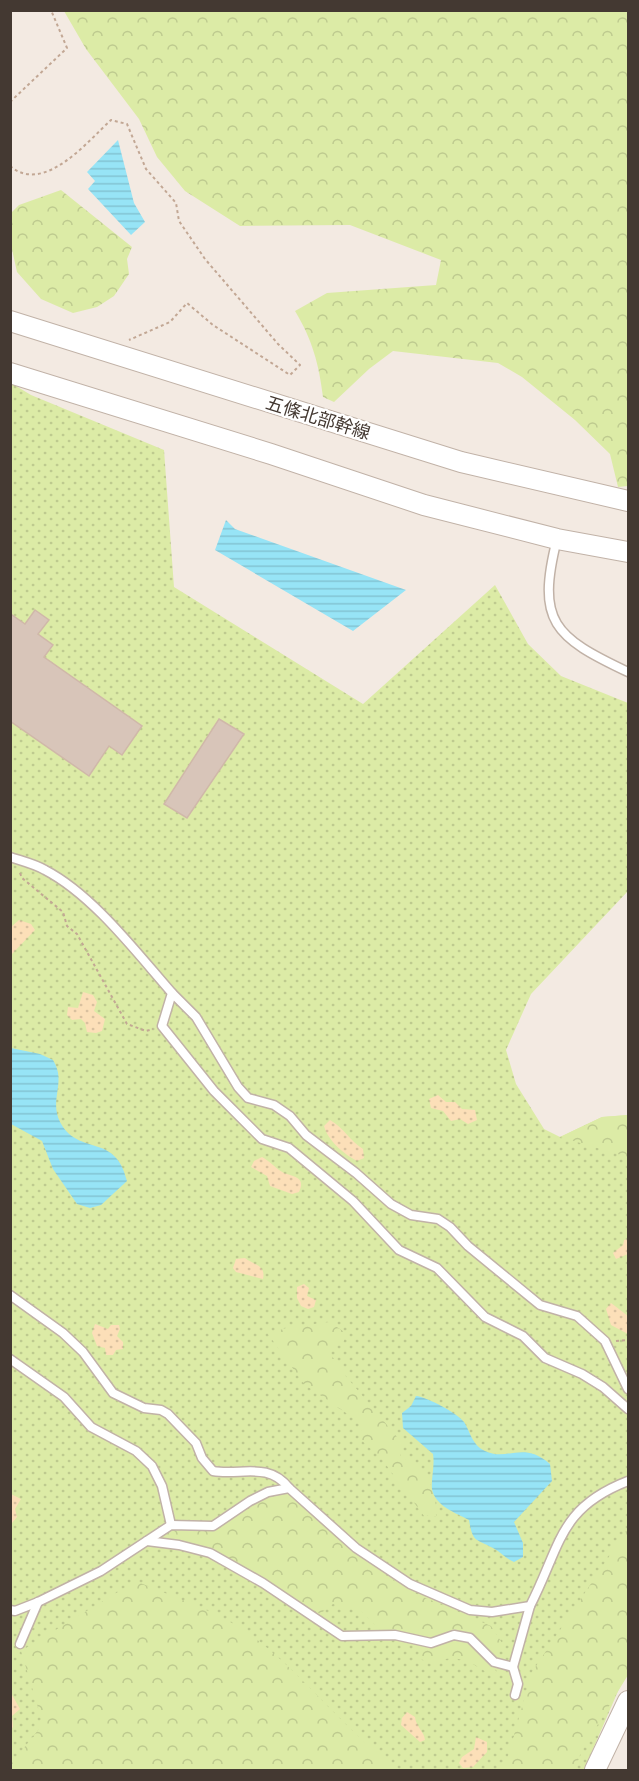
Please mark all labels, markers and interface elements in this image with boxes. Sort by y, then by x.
street label: 五條北部幹線 [263,389,374,446]

